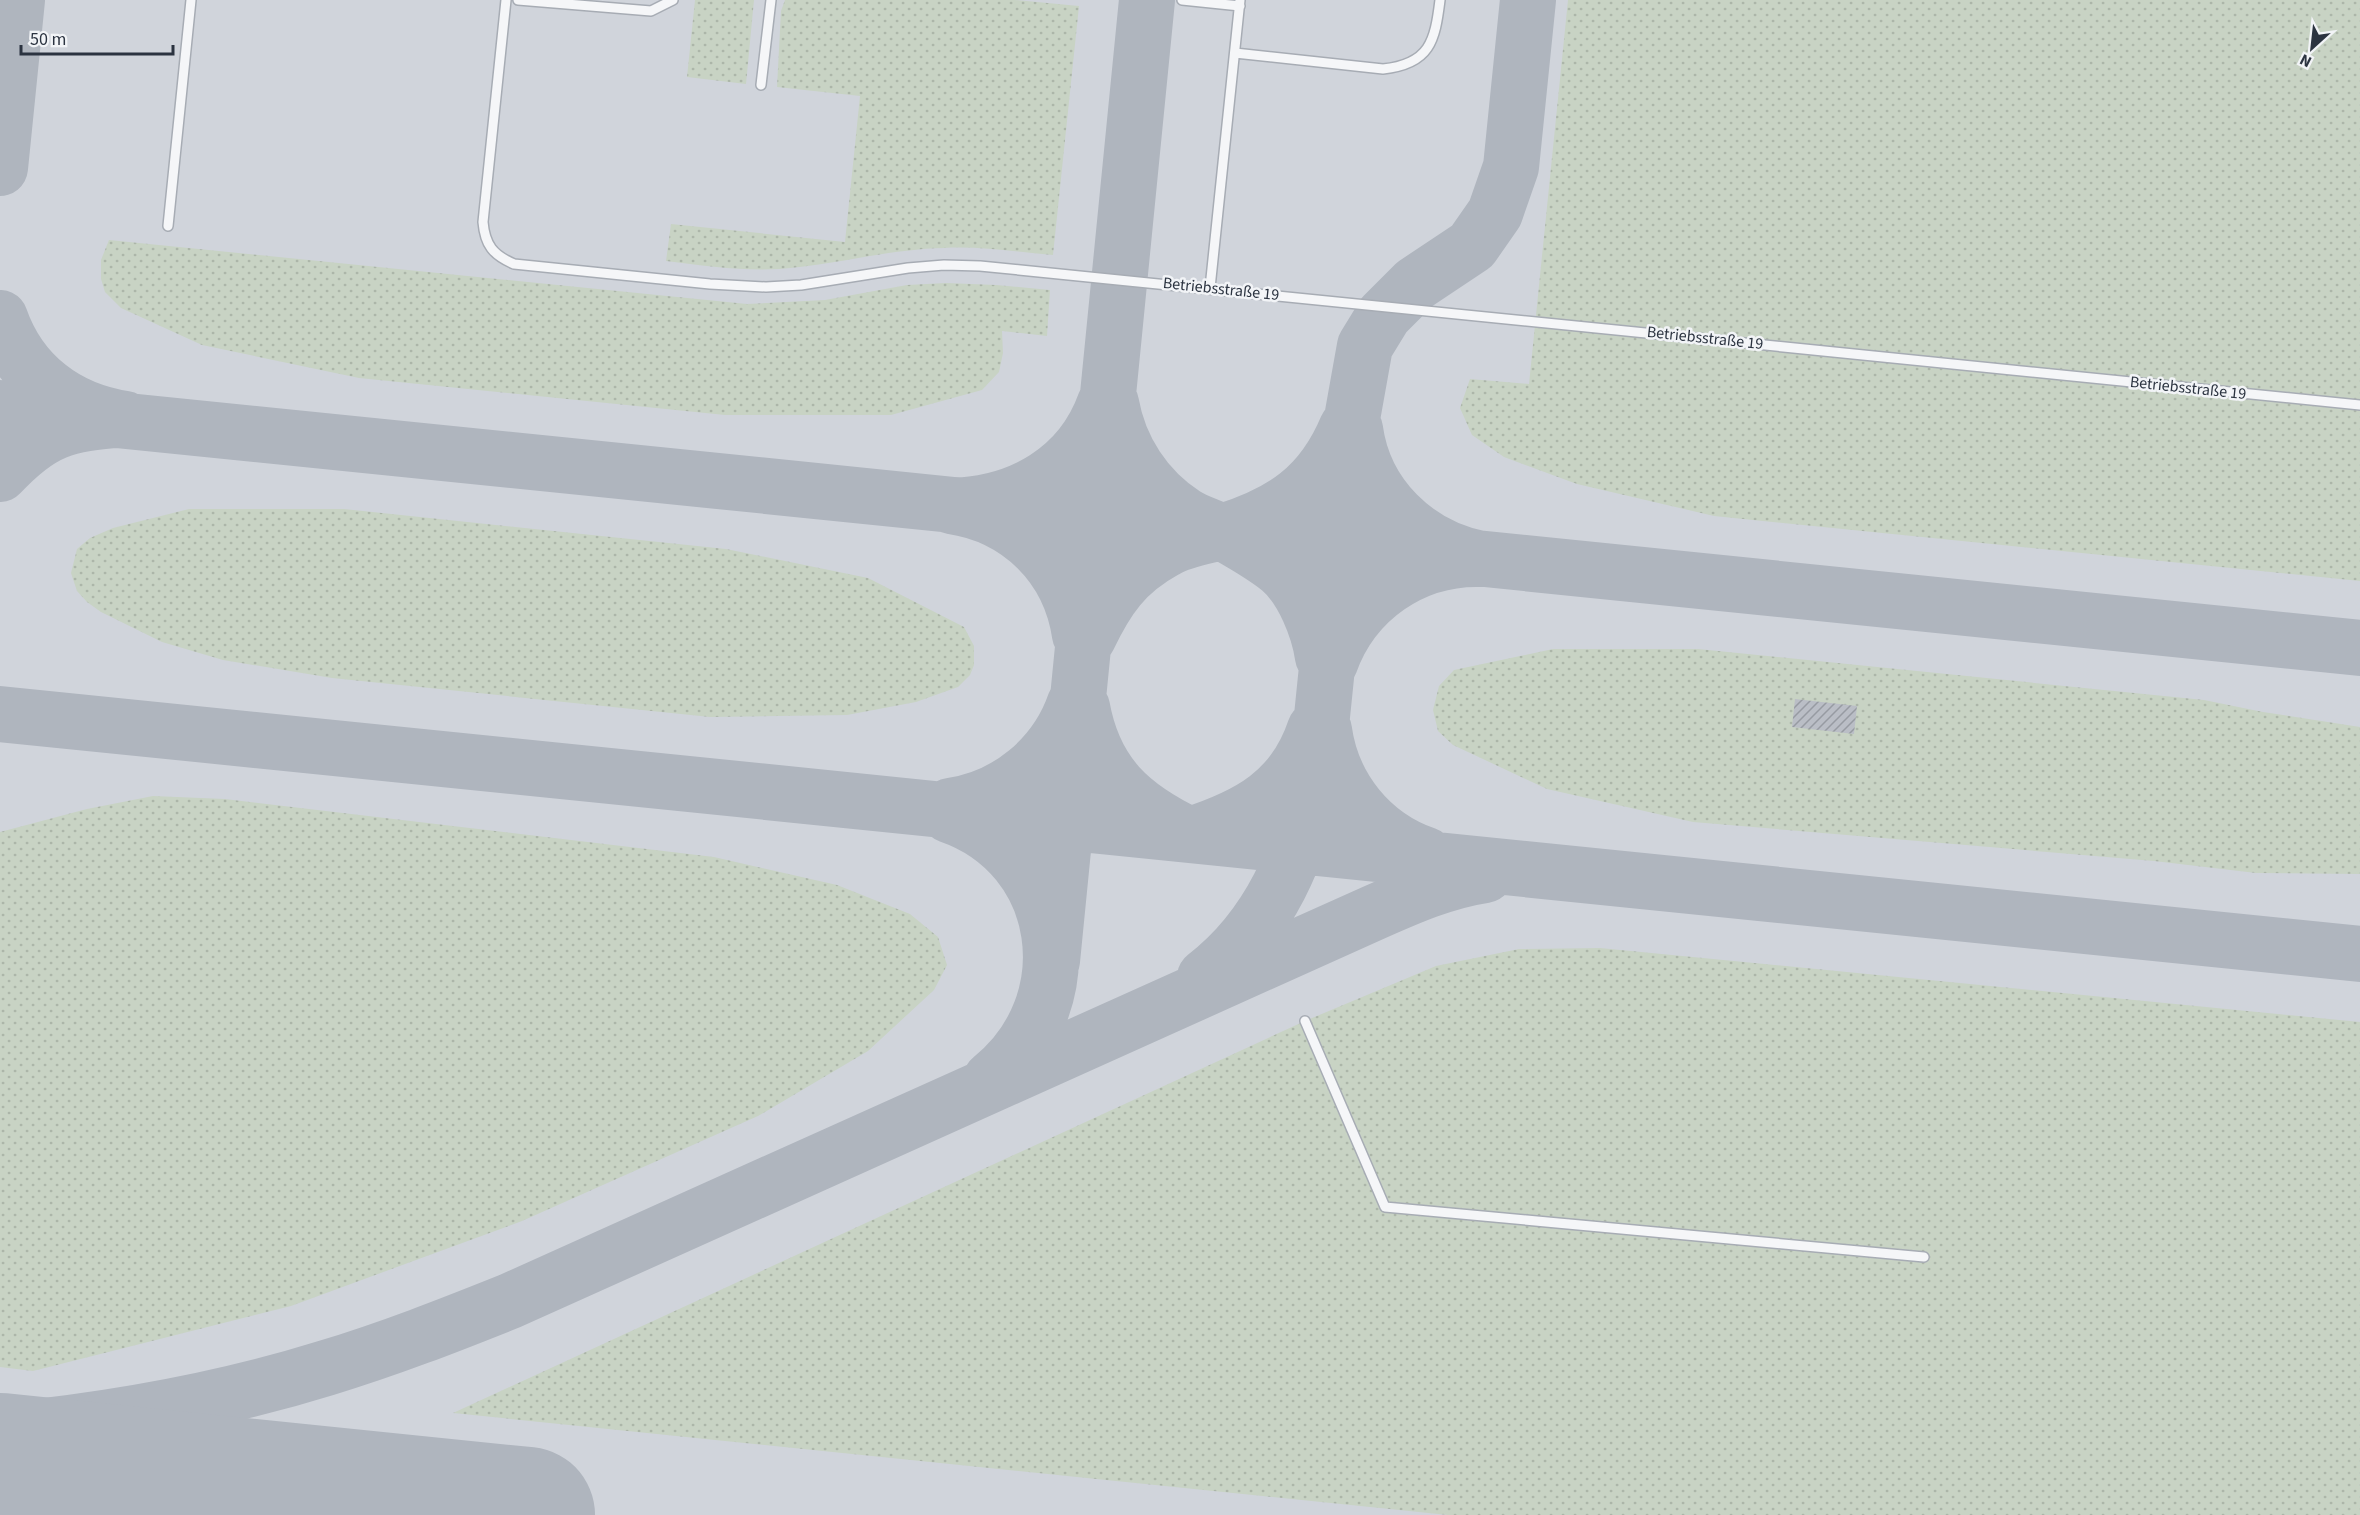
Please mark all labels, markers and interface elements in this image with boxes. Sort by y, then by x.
scale bar [21,18,172,56]
north arrow [2282,18,2342,78]
text: 50 m [30,27,66,52]
text: N [2296,48,2315,73]
street label: Betriebsstraße 19 [1162,272,1280,306]
street label: Betriebsstraße 19 [1646,321,1764,355]
street label: Betriebsstraße 19 [2129,371,2247,405]

